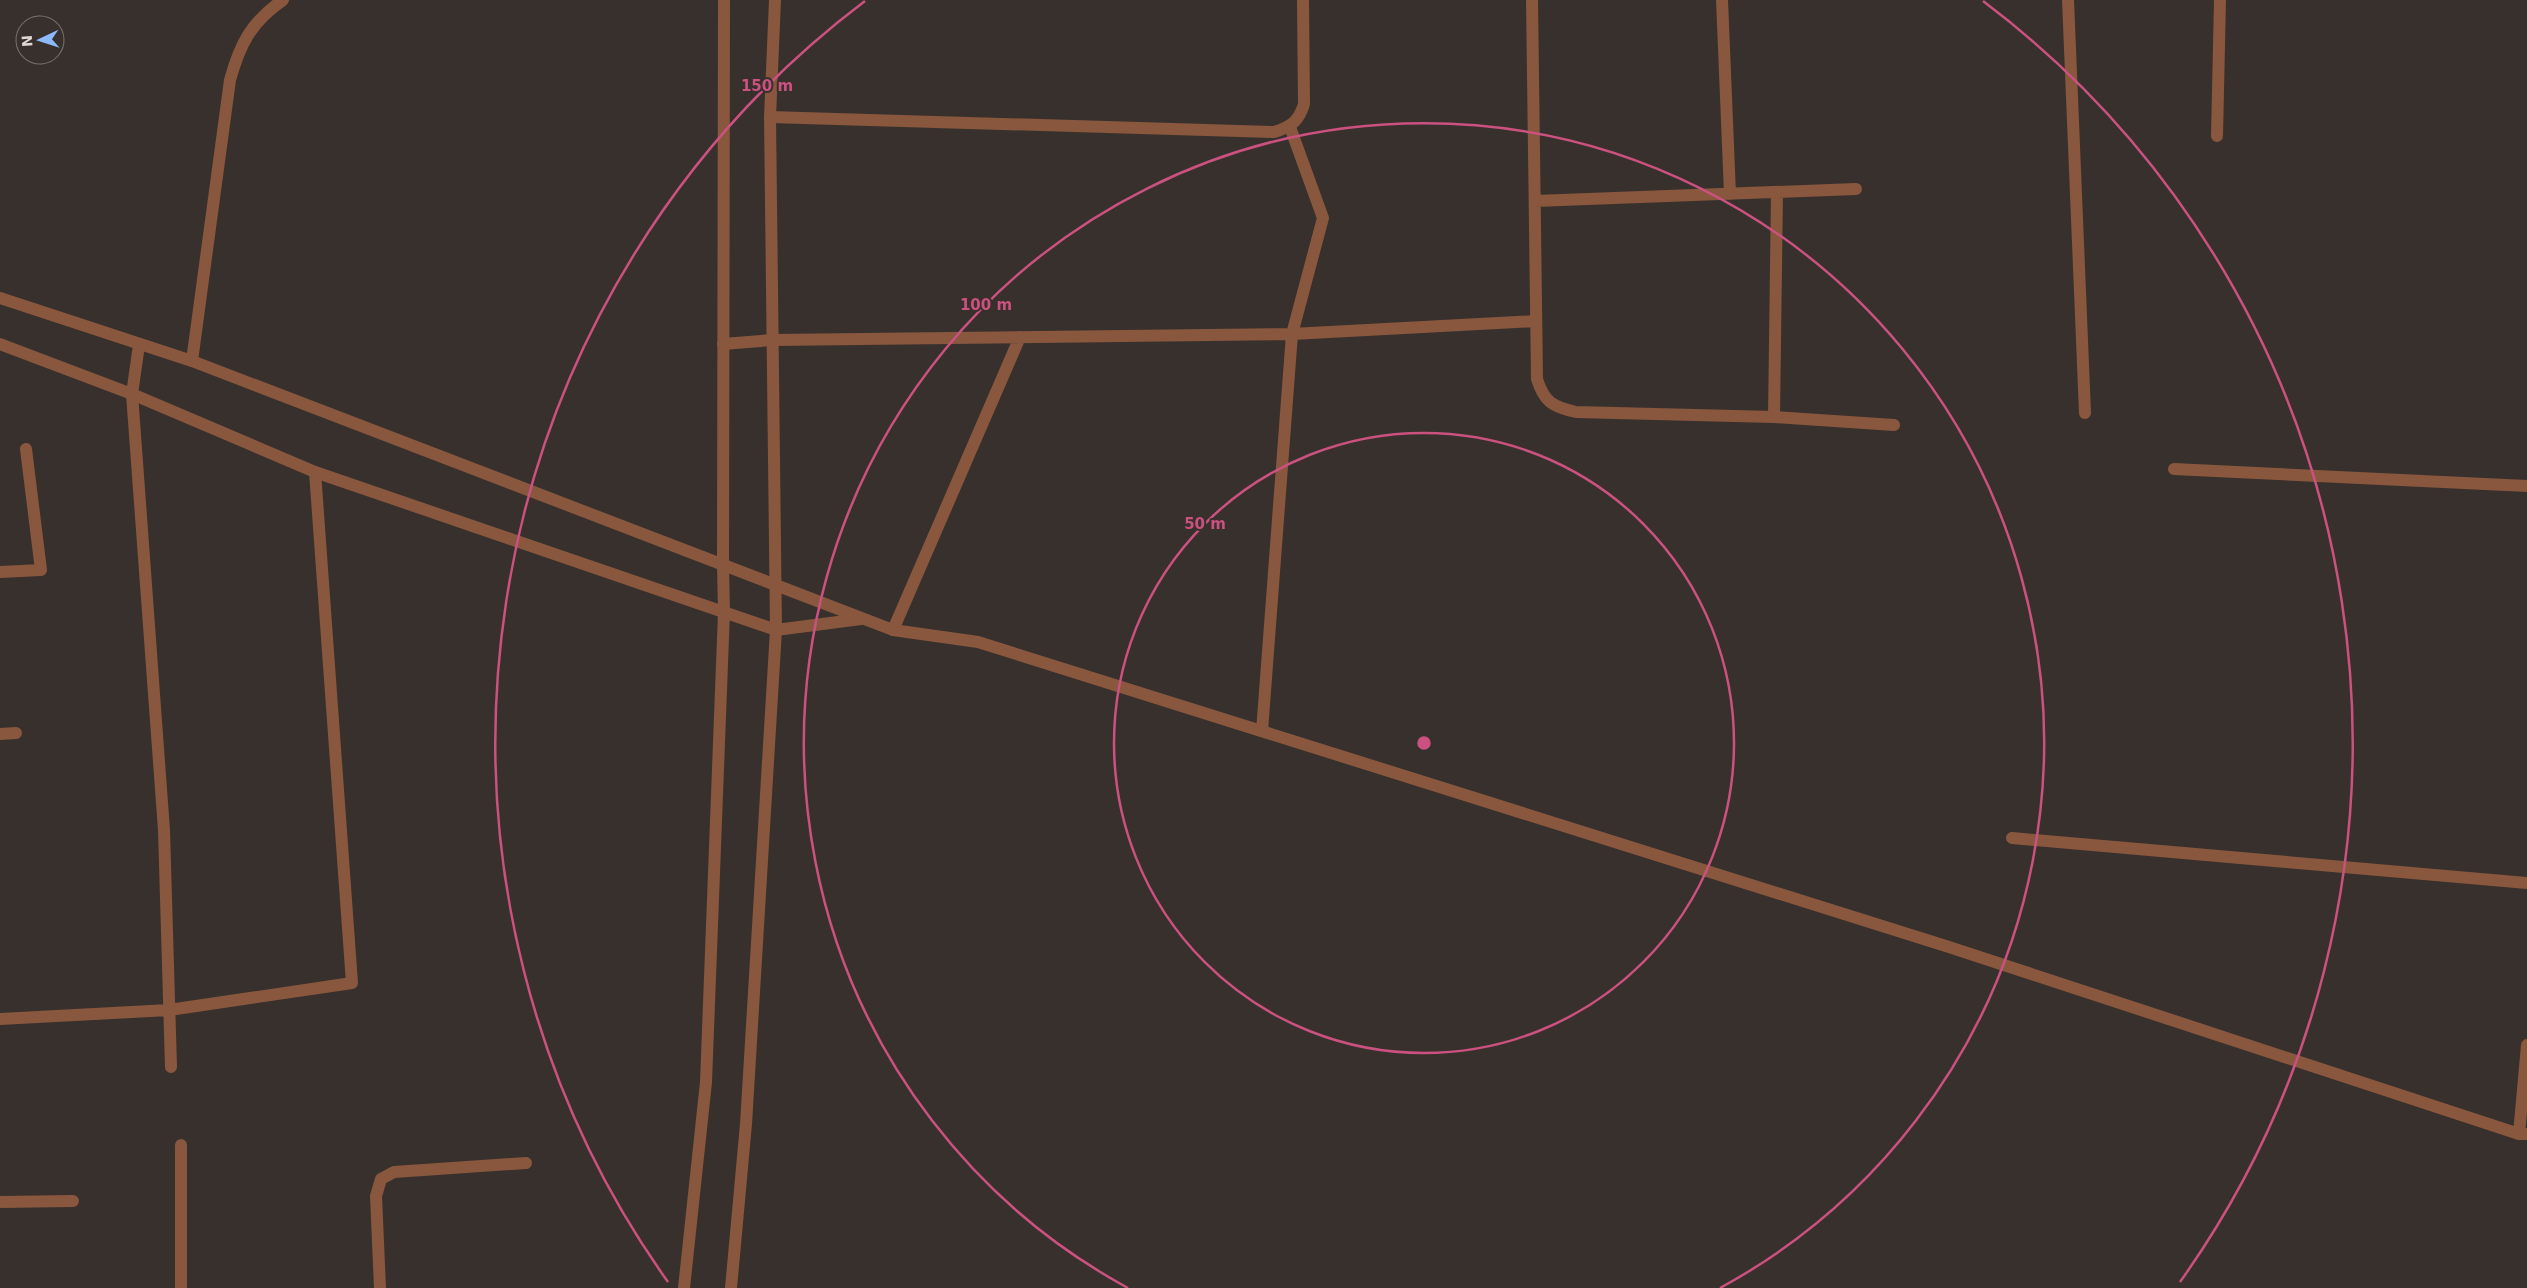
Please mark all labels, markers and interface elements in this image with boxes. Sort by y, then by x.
north arrow [15,15,65,65]
text: N [19,35,35,47]
text: 150 m [741,77,793,95]
text: 100 m [960,296,1012,314]
text: 50 m [1184,515,1226,533]
centre of rings [1415,734,1433,752]

